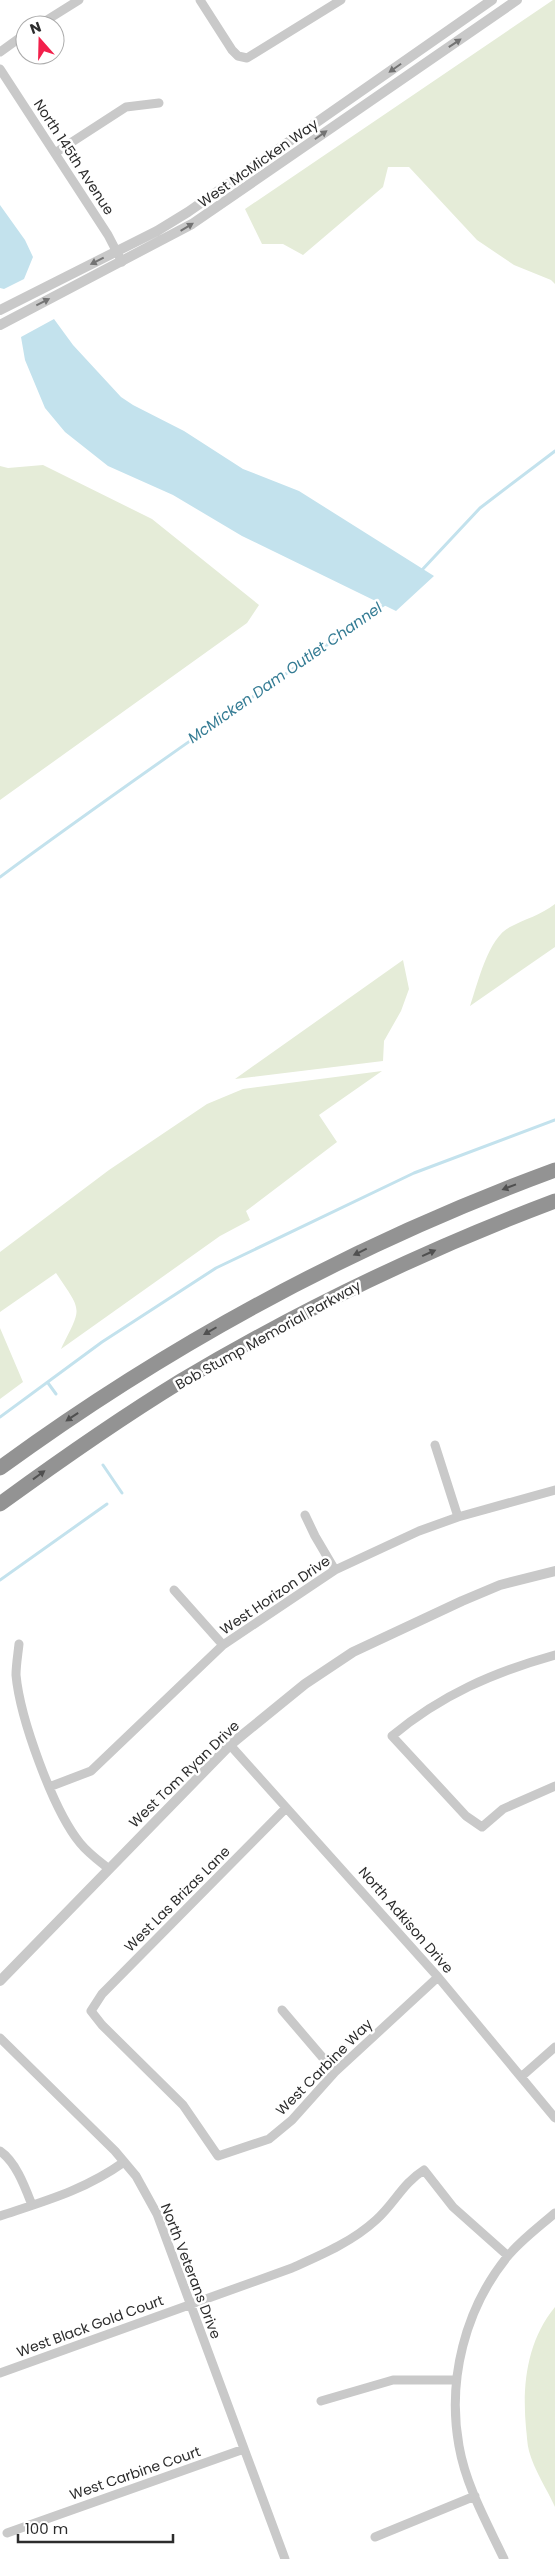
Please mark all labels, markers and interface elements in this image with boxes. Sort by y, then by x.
north arrow [15,15,65,65]
text: N [27,17,44,39]
one-way arrow [448,38,462,48]
one-way arrow [388,63,402,73]
street label: North 145th Avenue [29,95,119,219]
street label: West McMicken Way [194,114,322,212]
one-way arrow [315,130,328,140]
one-way arrow [181,223,194,232]
one-way arrow [90,257,105,265]
one-way arrow [36,298,50,306]
water label: McMicken Dam Outlet Channel [183,597,386,748]
one-way arrow [502,1184,517,1191]
one-way arrow [353,1248,367,1256]
one-way arrow [422,1248,436,1256]
street label: Bob Stump Memorial Parkway [172,1276,364,1394]
one-way arrow [202,1327,217,1335]
one-way arrow [65,1412,78,1422]
one-way arrow [33,1470,46,1480]
street label: West Horizon Drive [216,1550,334,1639]
street label: West Tom Ryan Drive [124,1716,244,1832]
street label: West Las Brizas Lane [120,1841,235,1956]
street label: North Adkison Drive [354,1862,458,1978]
street label: West Carbine Way [271,2014,377,2120]
street label: North Veterans Drive [156,2200,226,2342]
street label: West Black Gold Court [14,2290,166,2362]
street label: West Carbine Court [67,2441,203,2505]
scale bar [18,2512,172,2544]
text: 100 m [25,2518,68,2539]

